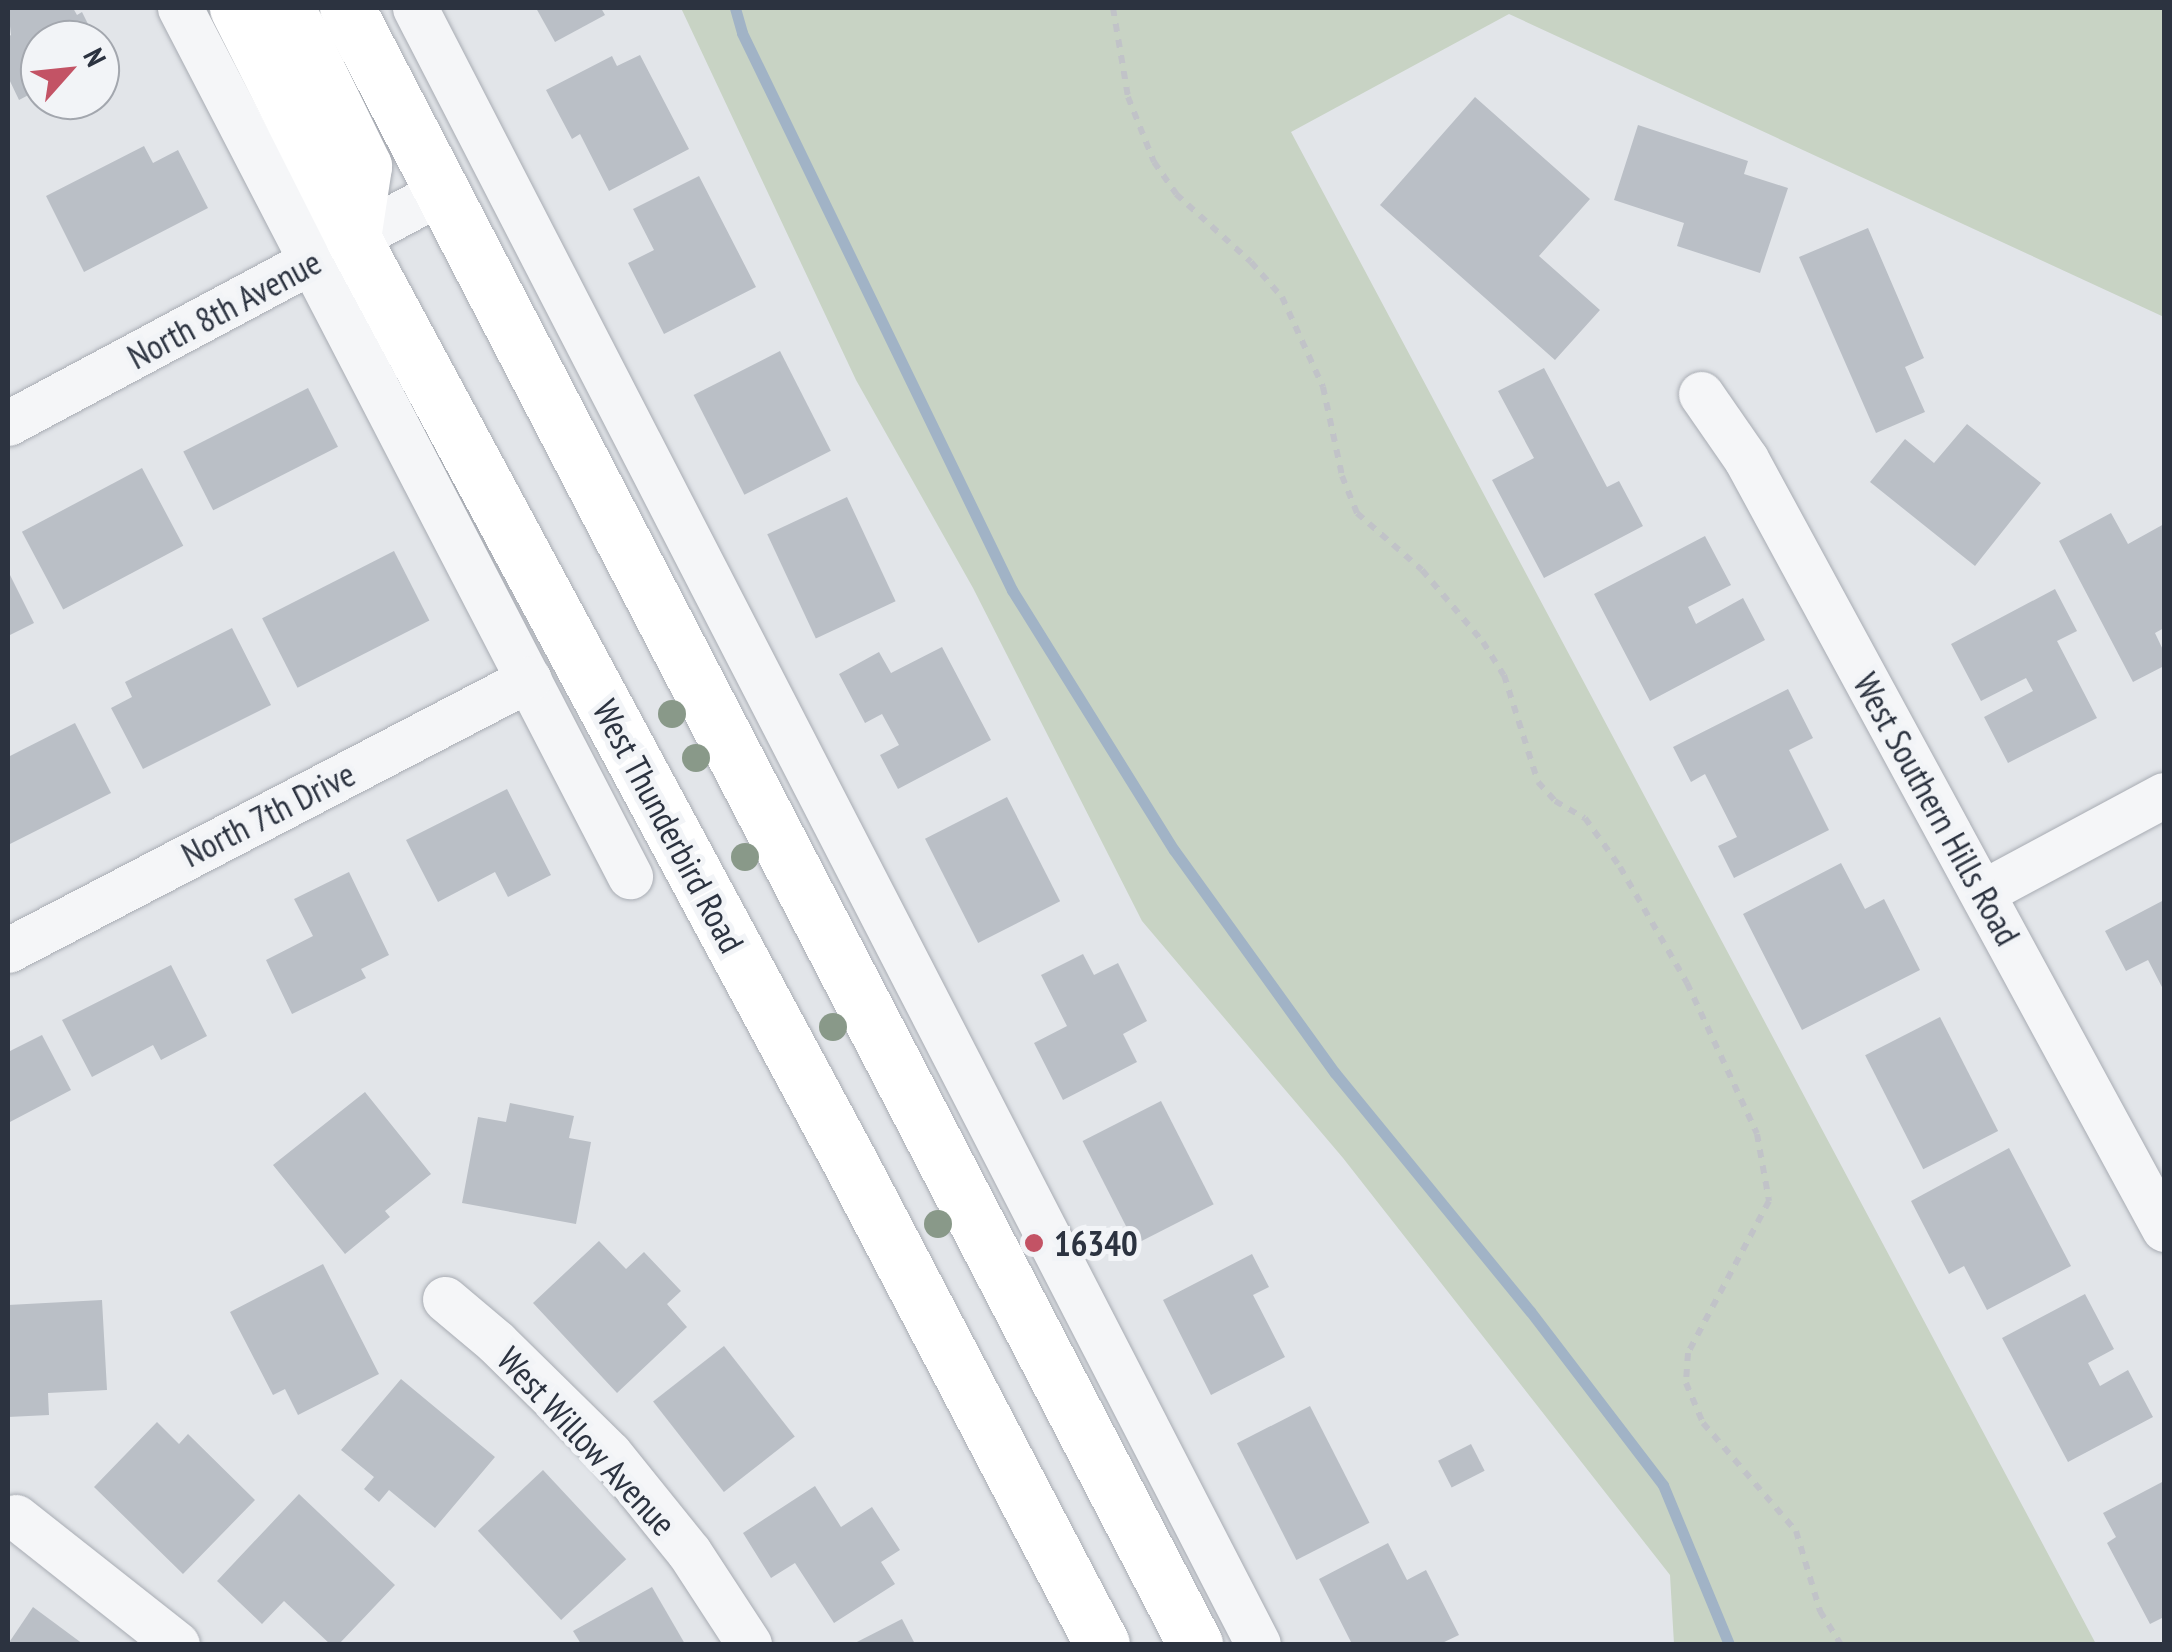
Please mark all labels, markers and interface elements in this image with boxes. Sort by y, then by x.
north arrow [20,20,120,120]
text: N [75,42,115,72]
street label: North 8th Avenue [120,240,328,378]
street label: West Southern Hills Road [1845,666,2029,952]
street label: West Thunderbird Road [584,692,754,960]
street label: North 7th Drive [175,753,361,875]
place label: 16340 [1054,1222,1138,1264]
marker: 16340 [1023,1232,1045,1254]
street label: West Willow Avenue [488,1337,686,1545]

